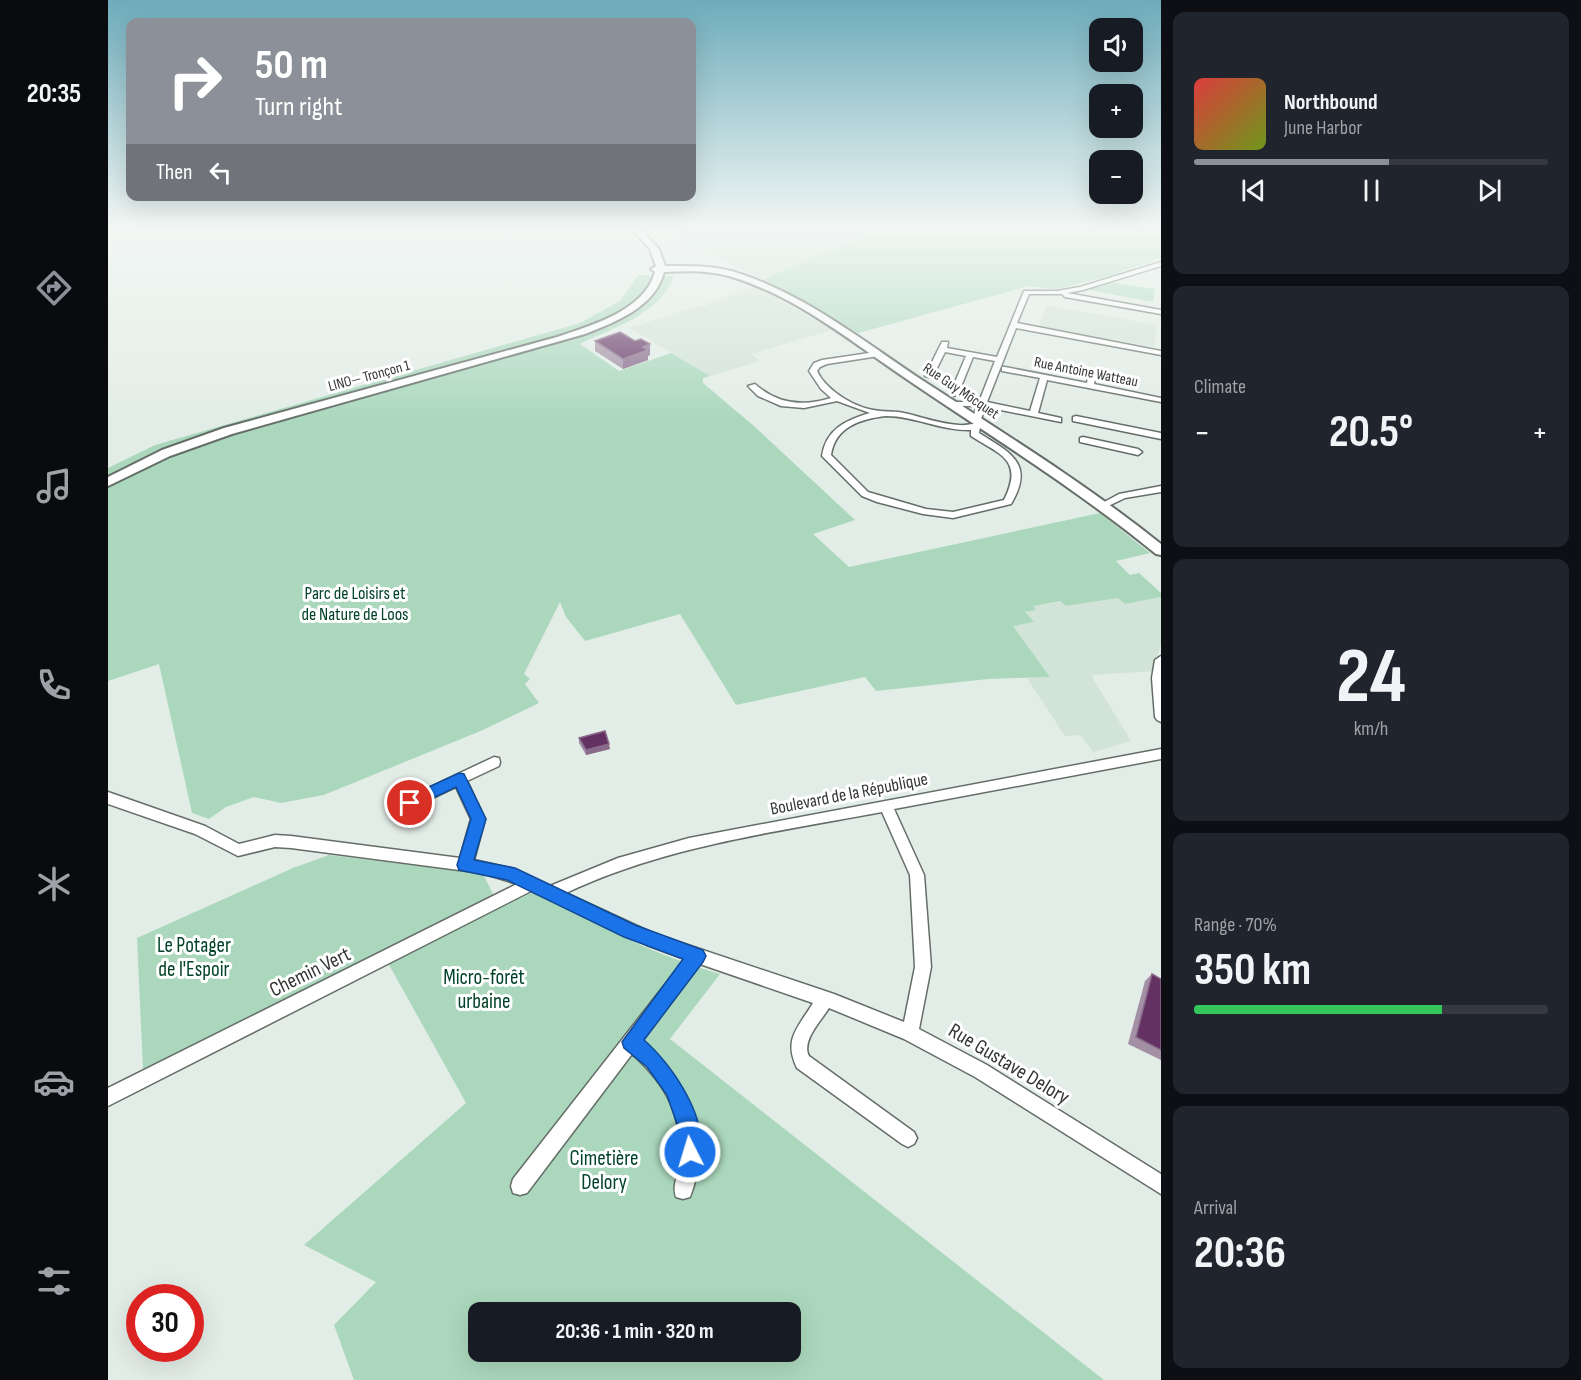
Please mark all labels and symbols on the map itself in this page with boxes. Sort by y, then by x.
street label: Rue Antoine Watteau [1032,353,1140,391]
street label: LINO— Tronçon 1 [326,356,413,396]
street label: Rue Guy Môcquet [919,359,1003,424]
park label: Parc de Loisirs et de Nature de Loos [301,583,409,625]
street label: Boulevard de la République [768,768,930,820]
pin [384,777,435,828]
park label: Le Potager de l'Espoir [157,933,231,982]
street label: Chemin Vert [265,942,355,1002]
park label: Micro-forêt urbaine [443,965,525,1014]
street label: Rue Gustave Delory [944,1018,1074,1110]
position arrow [658,1120,722,1184]
park label: Cimetière Delory [570,1146,638,1195]
speed limit sign: 30 [126,1284,204,1362]

